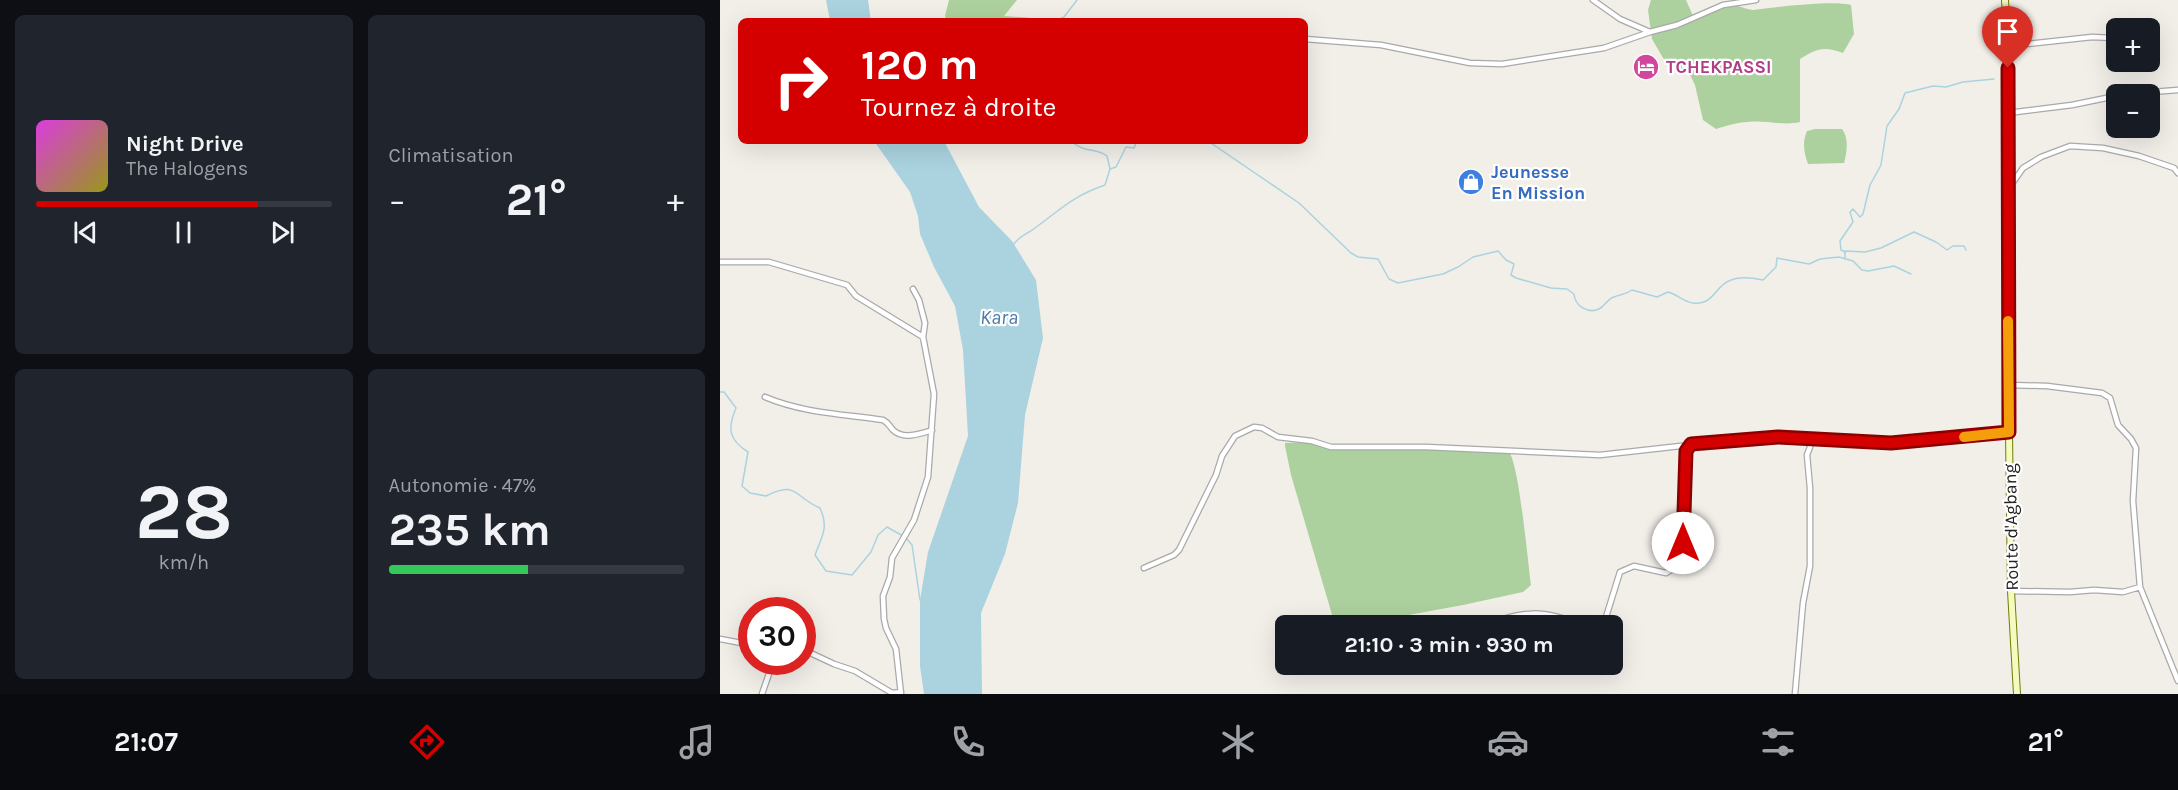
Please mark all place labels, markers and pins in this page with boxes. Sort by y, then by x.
pin [1982,6,2033,68]
hotel icon: TCHEKPASSI [1631,52,1661,82]
place label: TCHEKPASSI [1666,56,1771,78]
place label: Jeunesse En Mission [1491,161,1585,204]
shop icon: Jeunesse En Mission [1456,167,1486,197]

